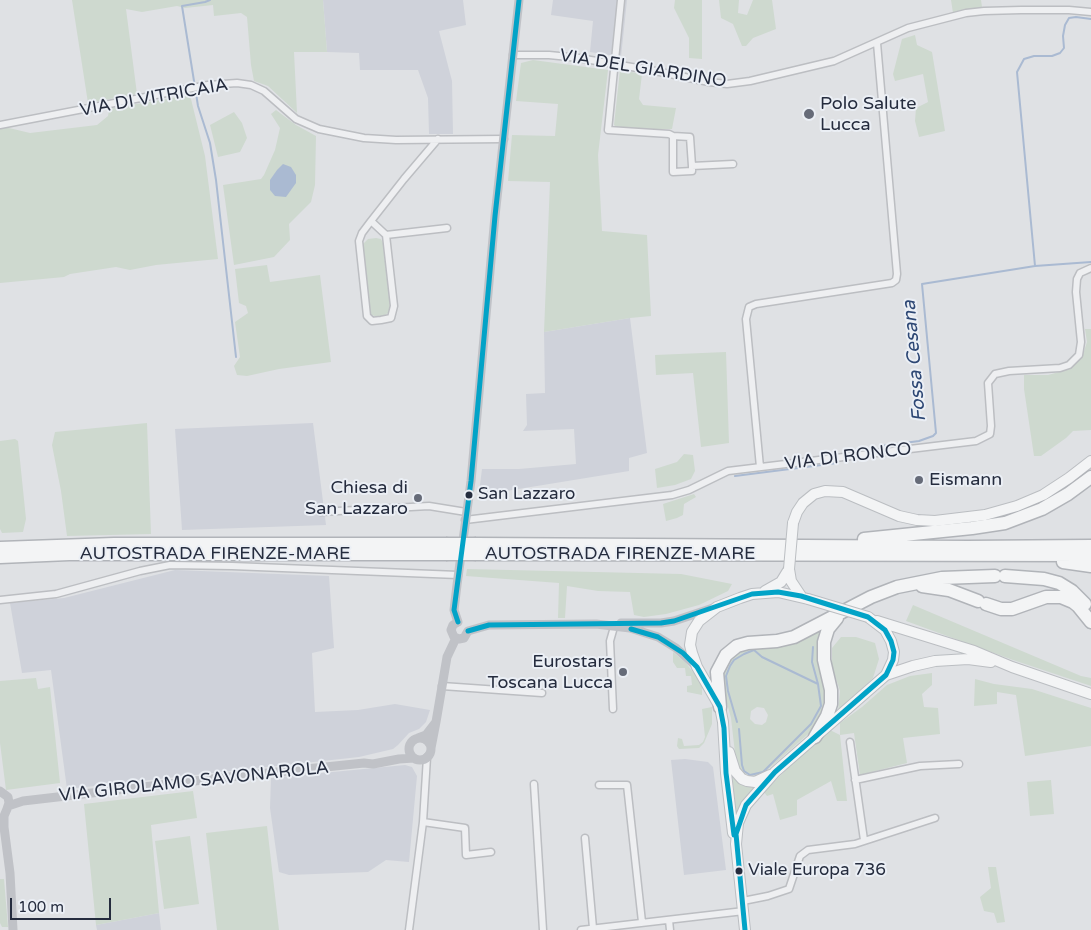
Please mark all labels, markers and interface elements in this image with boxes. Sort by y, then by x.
street label: VIA DEL GIARDINO [558,45,728,93]
street label: VIA DI VITRICAIA [78,74,230,122]
place label: Polo Salute Lucca [820,93,916,136]
marker: Polo Salute Lucca [802,107,816,121]
water label: Fossa Cesana [898,299,932,423]
street label: VIA DI RONCO [783,438,913,476]
place label: Eismann [929,469,1002,491]
marker: Eismann [913,474,925,486]
place label: Chiesa di San Lazzaro [305,477,408,520]
place label: San Lazzaro [478,485,575,505]
marker: San Lazzaro [464,490,474,500]
marker: Chiesa di San Lazzaro [412,492,424,504]
street label: AUTOSTRADA FIRENZE-MARE [79,543,351,565]
street label: AUTOSTRADA FIRENZE-MARE [484,543,756,565]
place label: Eurostars Toscana Lucca [488,651,613,694]
marker: Eurostars Toscana Lucca [617,666,629,678]
street label: VIA GIROLAMO SAVONAROLA [58,757,330,807]
place label: Viale Europa 736 [748,861,886,881]
marker: Viale Europa 736 [734,866,744,876]
scale bar [12,888,114,920]
text: 100 m [18,898,64,916]

